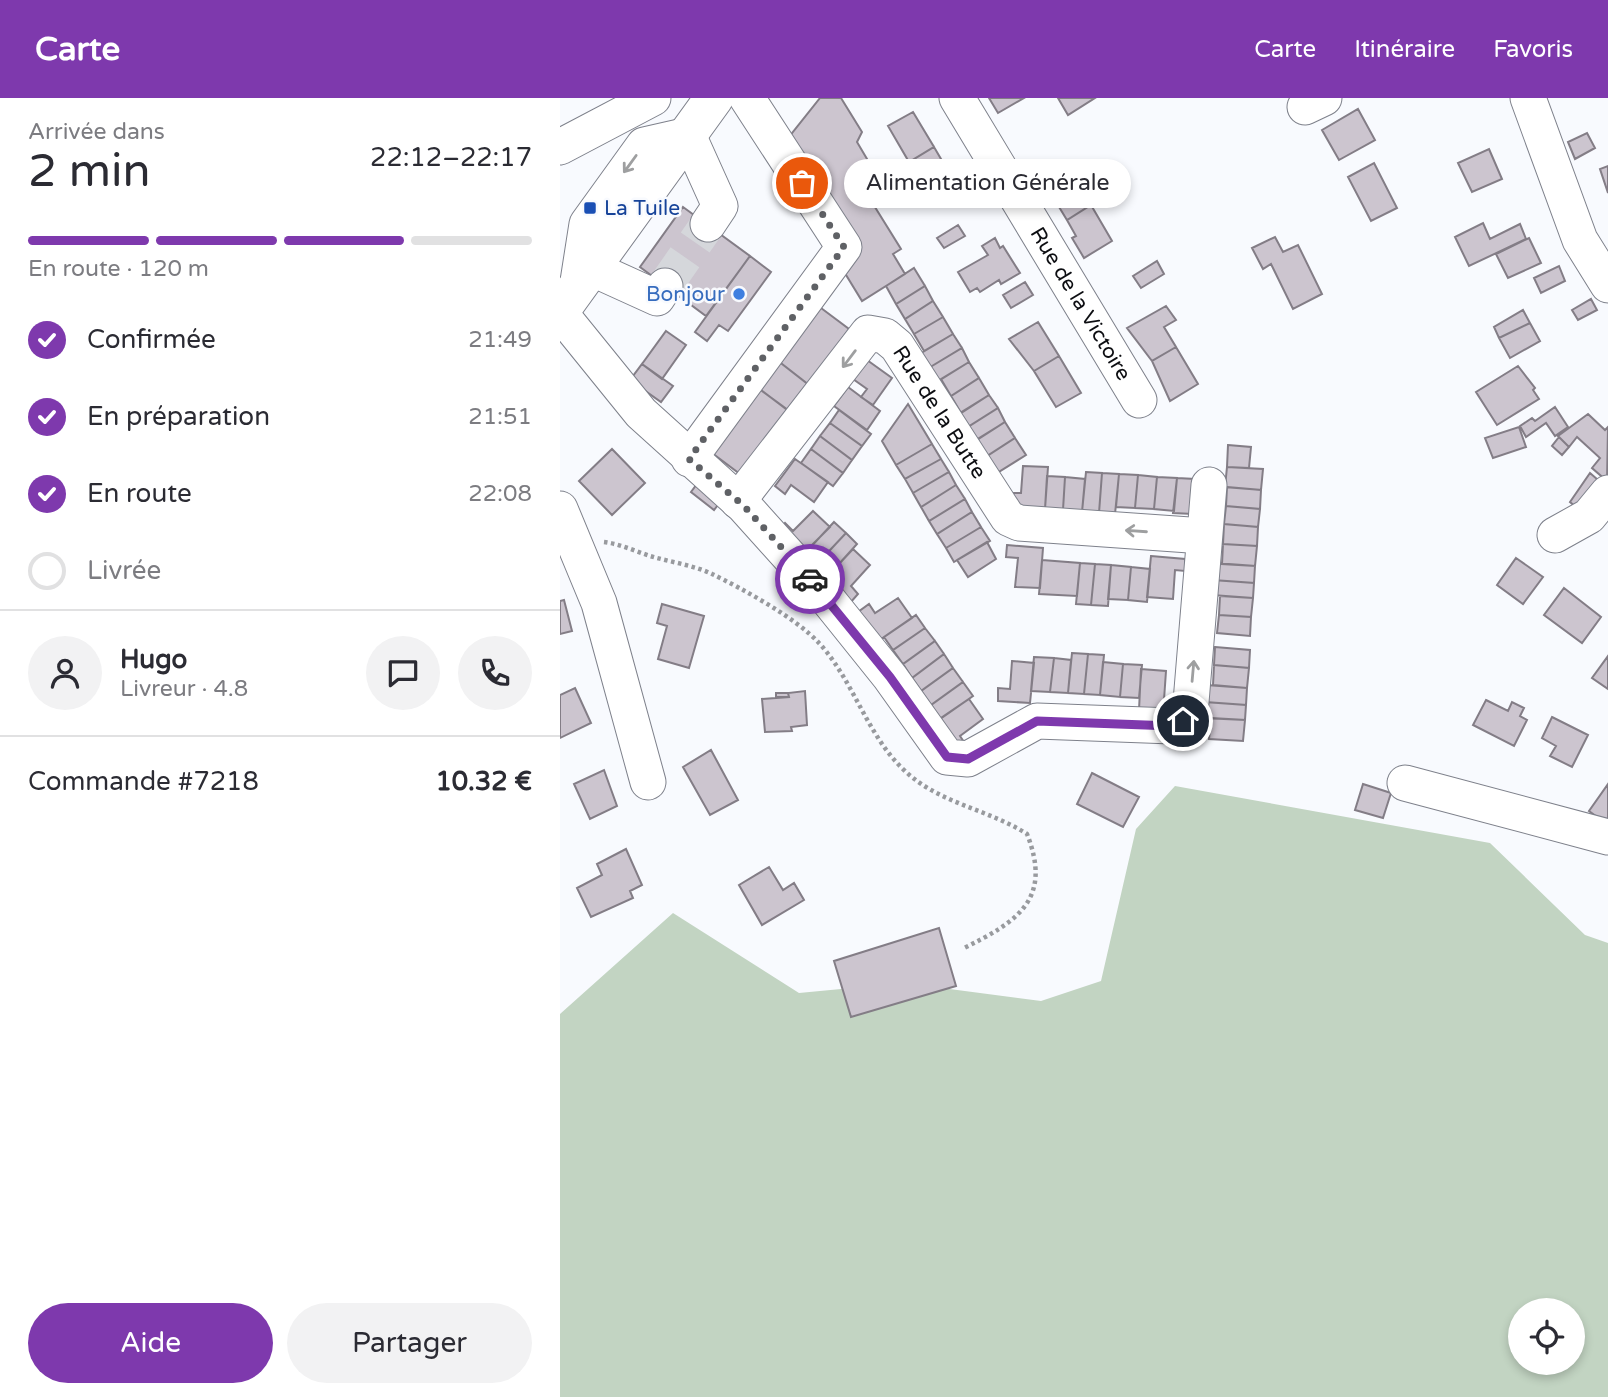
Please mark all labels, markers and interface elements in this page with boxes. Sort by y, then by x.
text: Carte [35,30,120,69]
text: Carte [1254,35,1316,64]
text: Itinéraire [1354,35,1455,64]
text: Favoris [1493,35,1573,64]
text: Arrivée dans [28,118,165,146]
text: 22:12–22:17 [370,142,532,173]
text: 2 min [28,144,151,199]
pin [772,153,832,213]
one-way arrow [623,154,638,173]
callout: Alimentation Générale [844,158,1131,208]
icon: bag [783,164,821,202]
text: Alimentation Générale [865,169,1110,197]
place label: La Tuile [604,196,680,221]
marker: La Tuile [582,200,598,216]
street label: Rue de la Victoire [1025,223,1136,385]
text: En route · 120 m [28,255,209,283]
place label: Bonjour [646,282,725,307]
marker: Bonjour [731,286,747,302]
icon: check [28,321,66,359]
text: Confirmée [87,324,216,355]
text: 21:49 [468,326,532,354]
street label: Rue de la Butte [887,341,991,484]
one-way arrow [842,349,857,368]
icon: check [28,398,66,436]
text: En préparation [87,401,270,432]
text: 21:51 [468,403,532,431]
icon: check [28,475,66,513]
text: En route [87,478,192,509]
text: 22:08 [468,480,532,508]
one-way arrow [1125,525,1148,538]
courier [775,544,845,614]
text: Livrée [87,555,161,586]
icon: car [791,560,829,598]
button: person [28,636,102,710]
button: chat [366,636,440,710]
button: phone [458,636,532,710]
text: Hugo [120,644,187,675]
one-way arrow [1187,660,1200,683]
text: Livreur · 4.8 [120,675,248,703]
pin [1153,691,1213,751]
icon: home [1164,702,1202,740]
text: Commande #7218 [28,766,259,797]
text: 10.32 € [435,766,532,797]
map controls [1508,1298,1585,1375]
button: locate [1508,1298,1585,1375]
button: Aide [28,1303,273,1383]
button: Partager [287,1303,532,1383]

